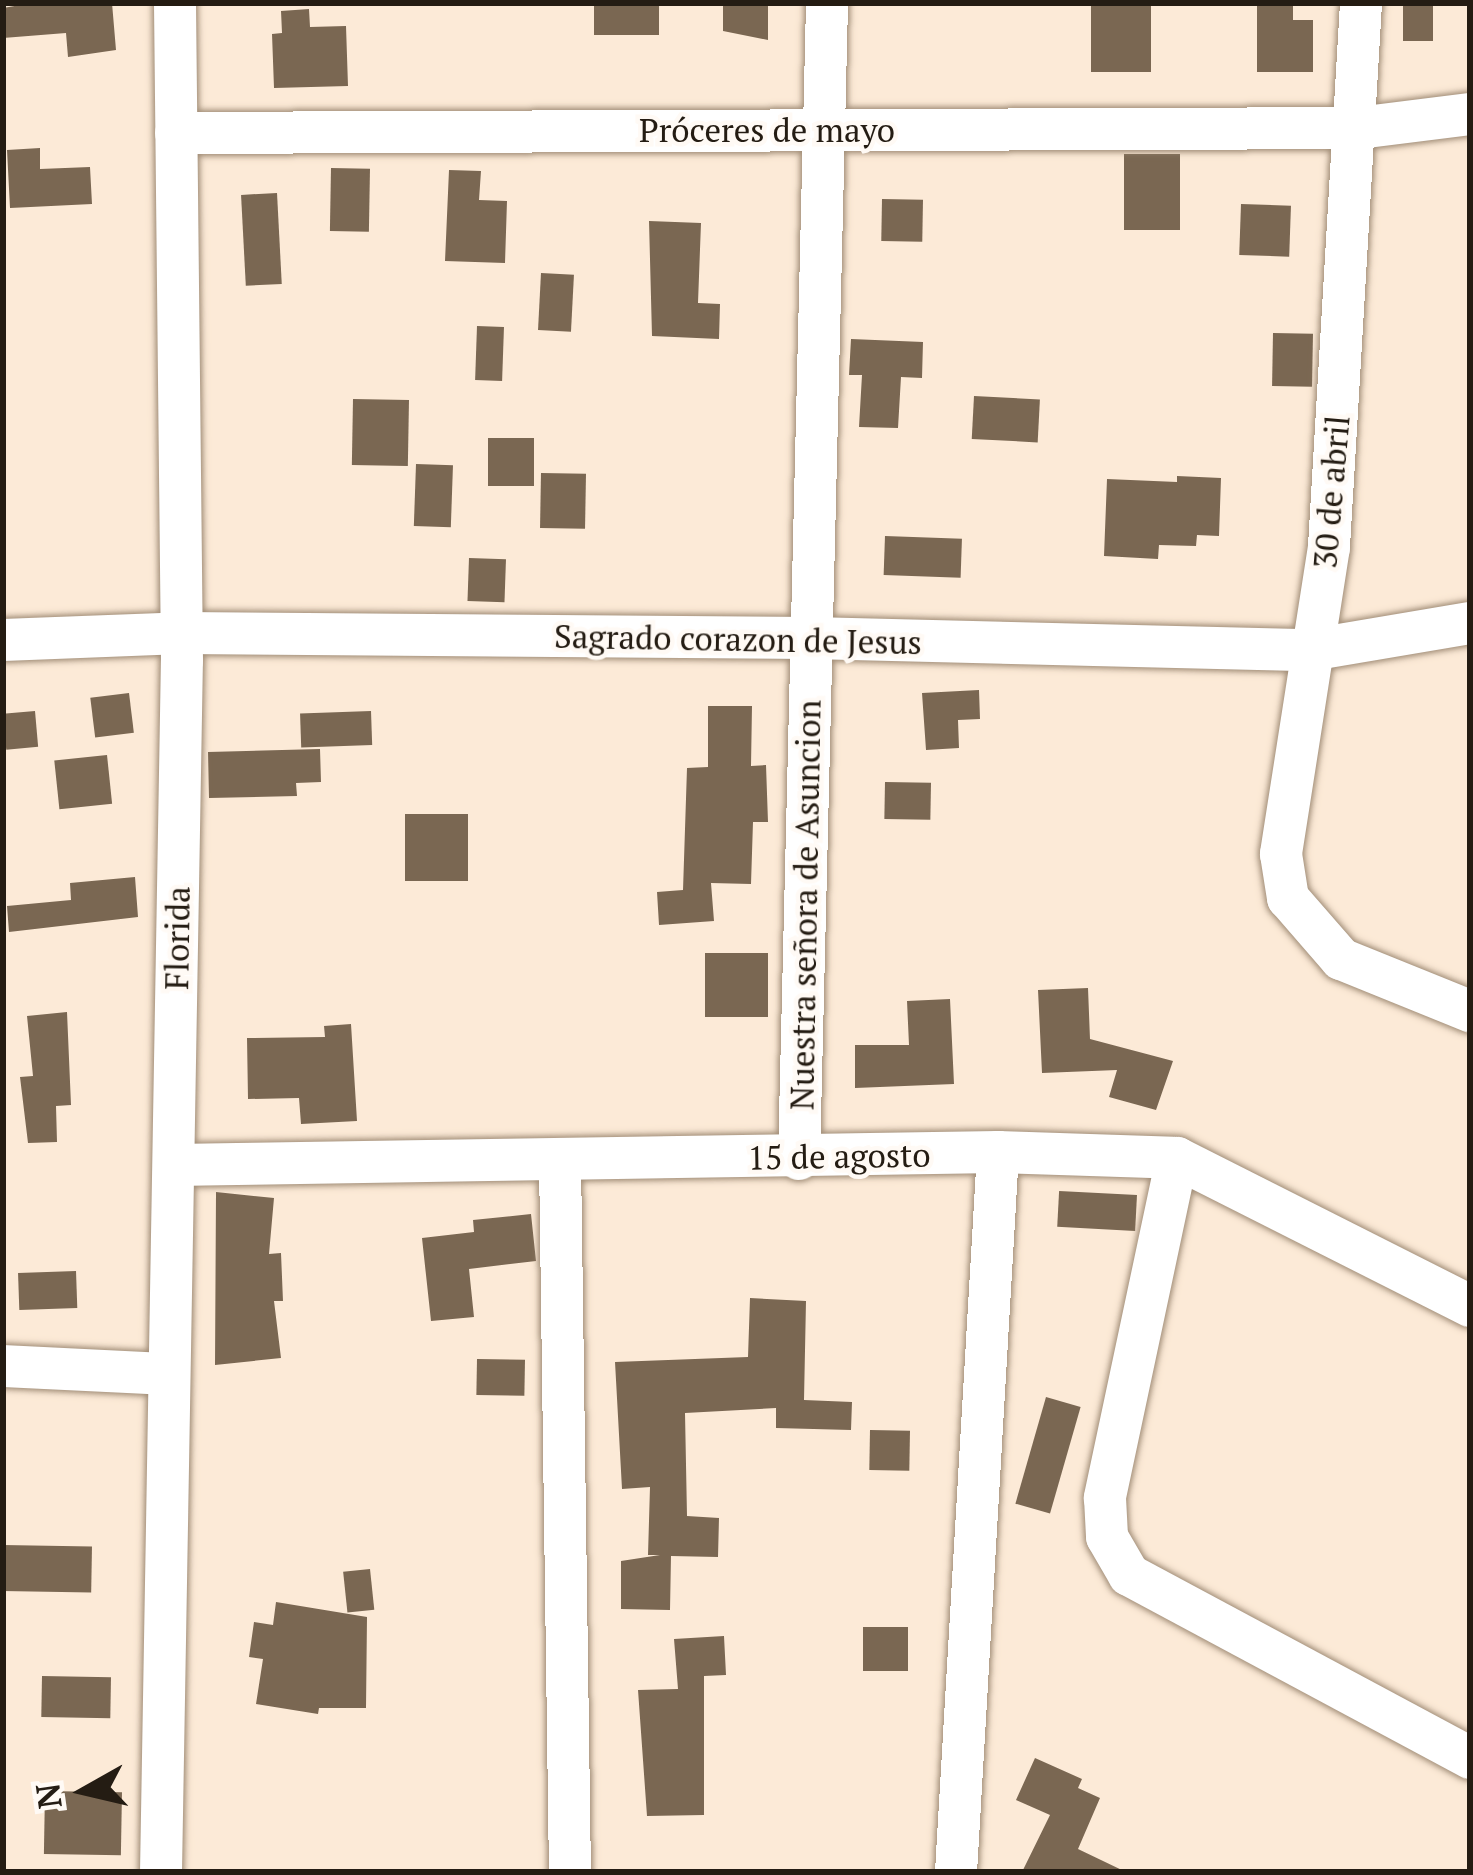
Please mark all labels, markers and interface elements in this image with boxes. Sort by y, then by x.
street label: Próceres de mayo [639,110,895,150]
street label: 30 de abril [1305,414,1357,570]
street label: Sagrado corazon de Jesus [554,616,922,662]
street label: Nuestra señora de Asuncion [782,699,828,1111]
street label: Florida [156,886,198,990]
street label: 15 de agosto [747,1135,931,1177]
north arrow [24,1731,144,1851]
text: N [25,1781,71,1811]

